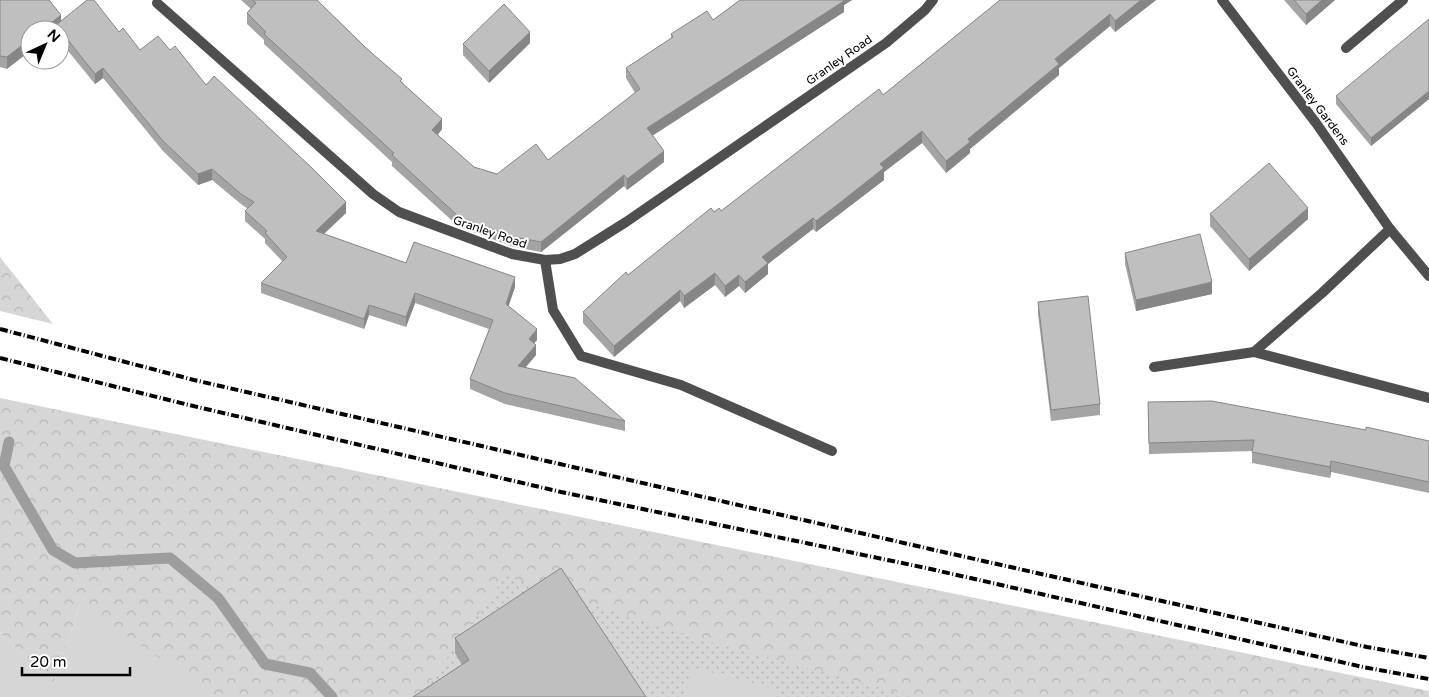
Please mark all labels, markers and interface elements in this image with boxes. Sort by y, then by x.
north arrow [20,20,70,70]
text: N [44,26,64,46]
street label: Granley Road [803,32,875,88]
street label: Granley Gardens [1284,64,1352,148]
street label: Granley Road [451,213,529,251]
scale bar [22,644,130,676]
text: 20 m [30,653,67,671]

